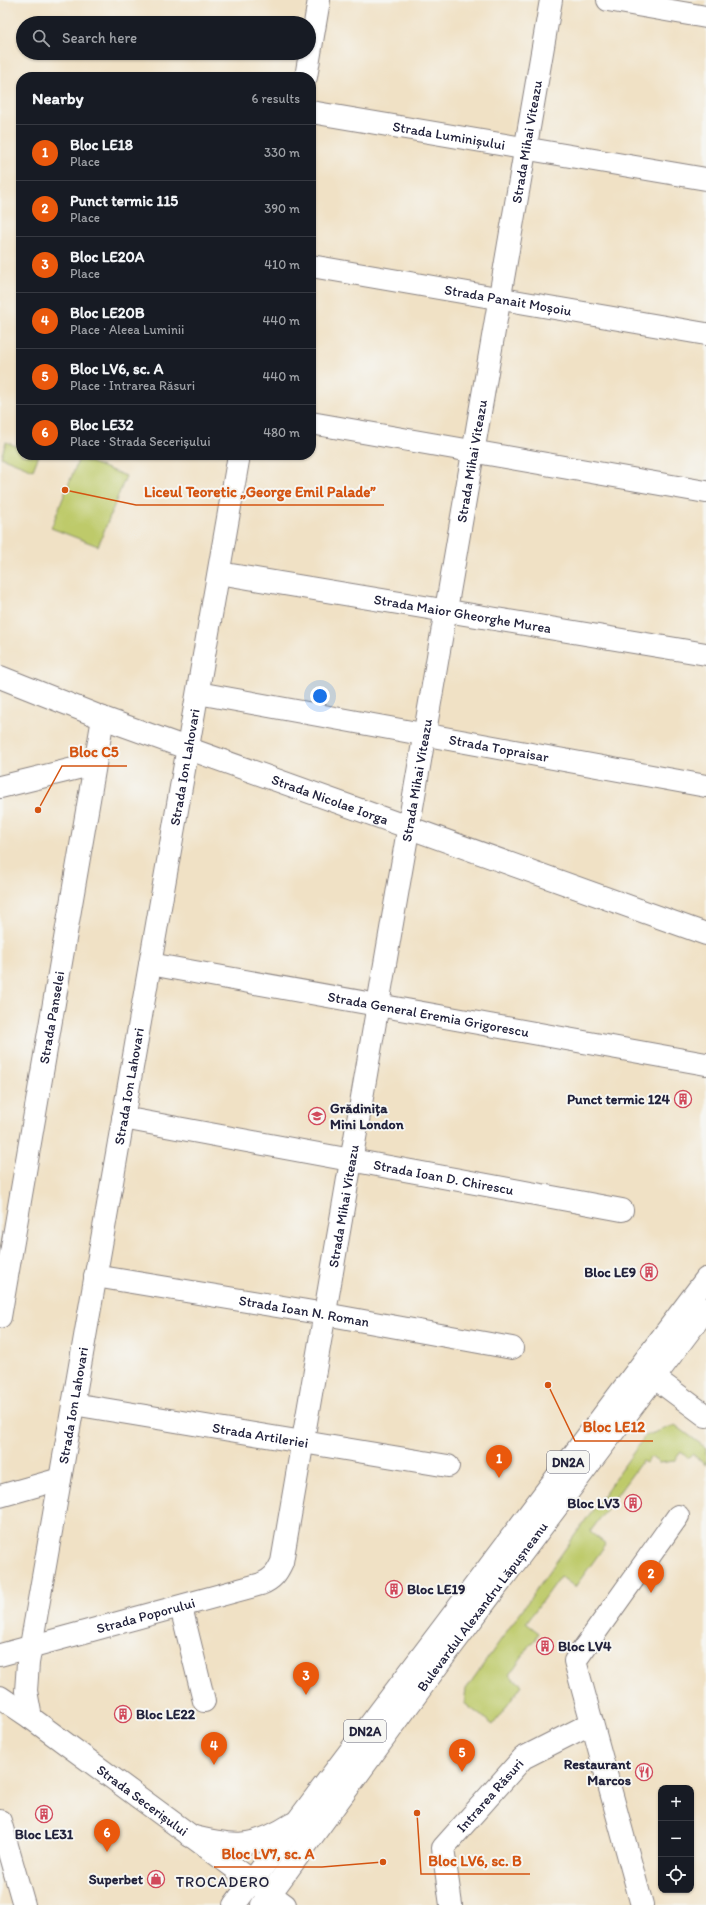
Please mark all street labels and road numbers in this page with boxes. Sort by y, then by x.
street label: Strada Mihai Viteazu [508,79,546,205]
street label: Strada Luminișului [391,118,507,154]
street label: Strada Panait Moșoiu [443,281,573,320]
street label: Strada Mihai Viteazu [453,398,491,524]
street label: Strada Maior Gheorghe Murea [373,591,553,637]
street label: Strada Ion Lahovari [166,707,204,827]
street label: Strada Mihai Viteazu [398,717,436,843]
street label: Strada Topraisar [448,731,551,766]
street label: Strada Nicolae Iorga [269,771,391,829]
street label: Strada Panselei [36,970,68,1065]
street label: Strada General Eremia Grigorescu [326,988,531,1041]
street label: Strada Ion Lahovari [111,1027,148,1146]
street label: Strada Mihai Viteazu [325,1143,363,1269]
street label: Strada Ioan D. Chirescu [372,1156,515,1199]
street label: Strada Ioan N. Roman [237,1292,371,1331]
street label: Strada Ion Lahovari [55,1346,92,1465]
street label: Strada Artileriei [211,1419,310,1452]
road number: DN2A [547,1451,589,1473]
street label: Bulevardul Alexandru Lăpușneanu [414,1518,552,1695]
street label: Strada Poporului [95,1594,197,1637]
road number: DN2A [344,1720,386,1742]
street label: Intrarea Răsuri [453,1755,527,1836]
street label: Strada Secerișului [93,1761,191,1840]

